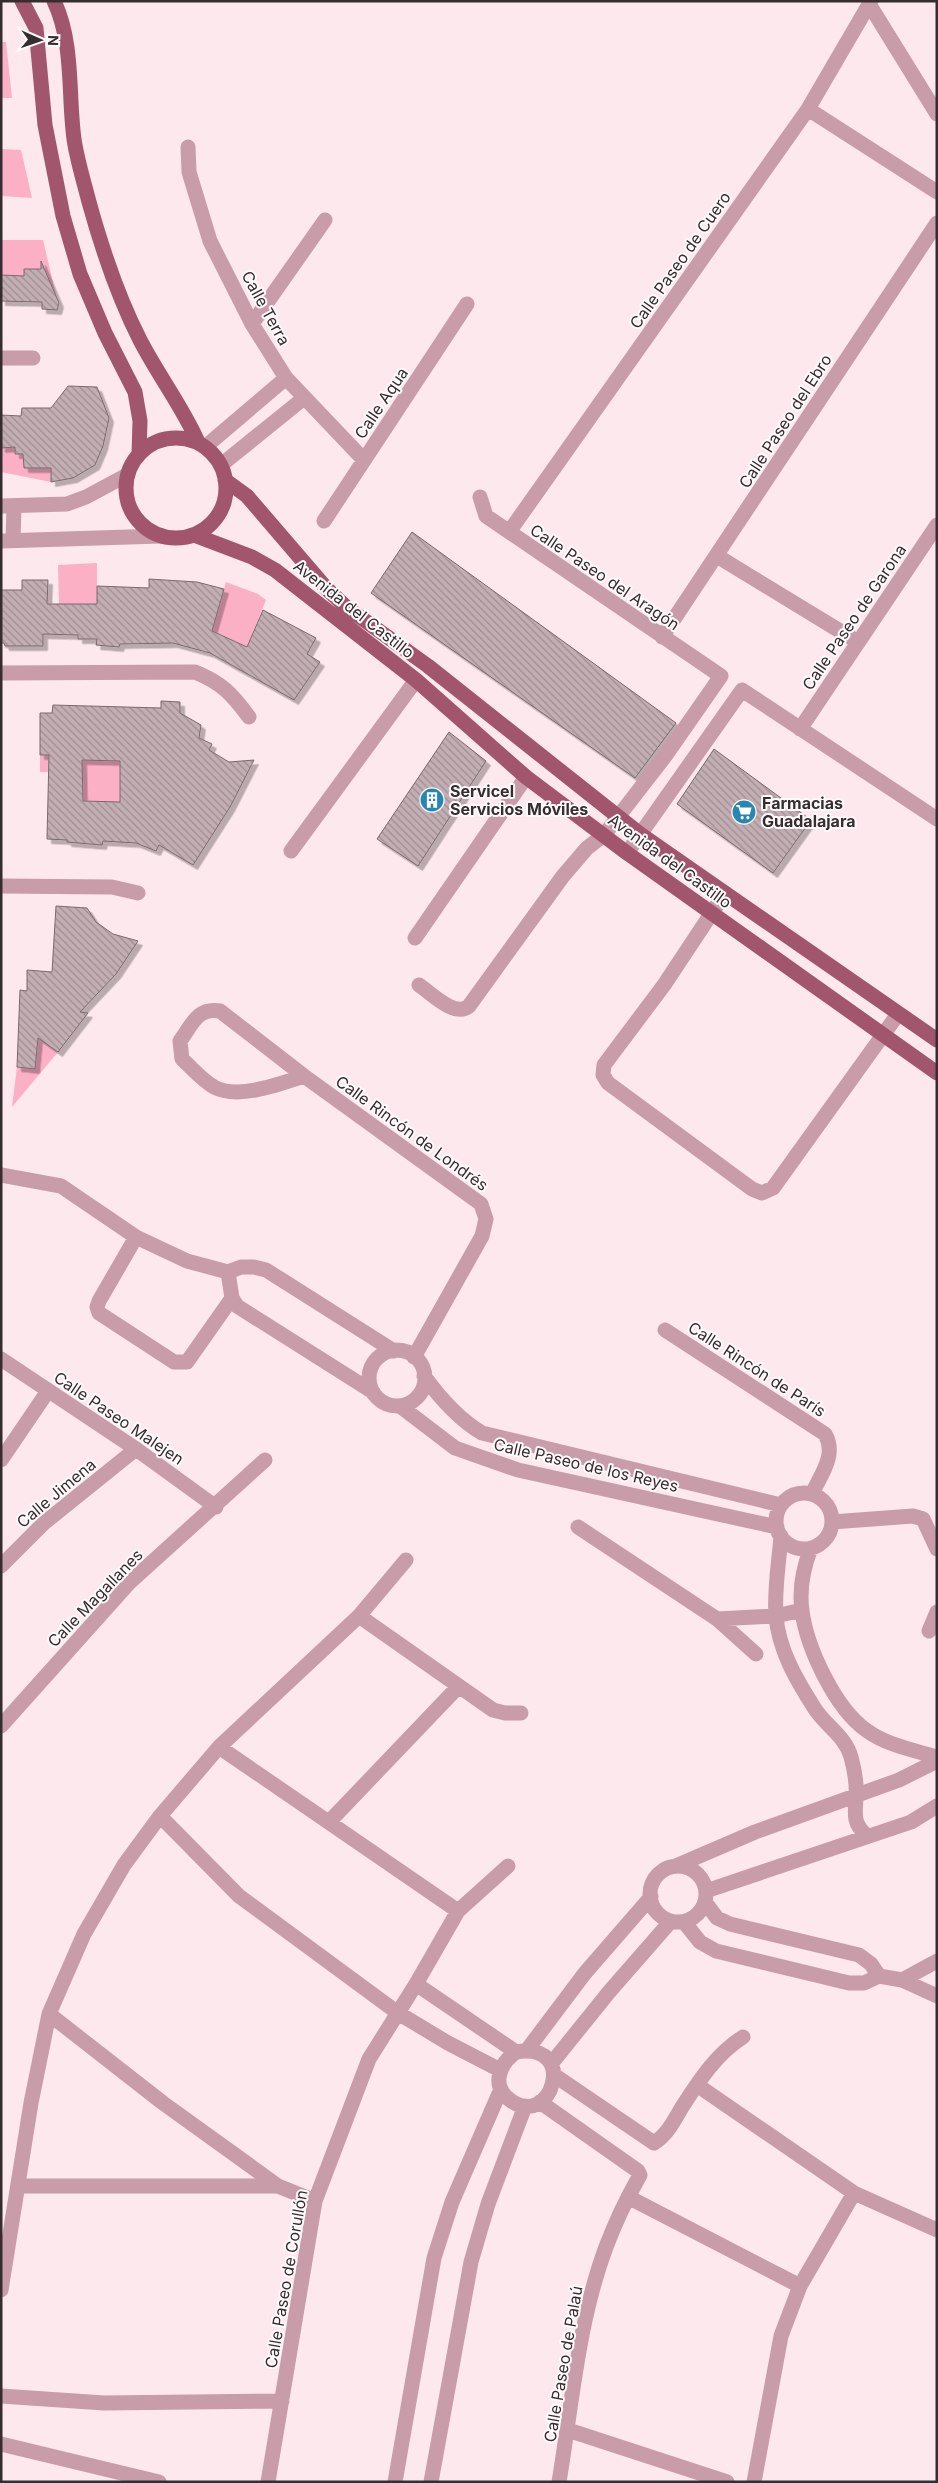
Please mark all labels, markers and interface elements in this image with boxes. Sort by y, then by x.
north arrow [15,15,65,65]
text: N [45,35,62,46]
street label: Calle Paseo de Cuero [625,188,735,332]
street label: Calle Terra [237,267,295,349]
street label: Calle Paseo del Ebro [734,350,836,492]
street label: Calle Aqua [350,364,412,442]
street label: Calle Paseo del Aragón [527,520,683,634]
street label: Calle Paseo de Garona [798,540,910,694]
street label: Avenida del Castillo [290,556,418,662]
place label: Servicel Servicios Móviles [450,781,588,819]
building icon: Servicel Servicios Móviles [419,787,445,813]
place label: Farmacias Guadalajara [762,793,855,831]
supermarket icon: Farmacias Guadalajara [731,799,757,825]
street label: Avenida del Castillo [604,810,736,912]
street label: Calle Rincón de Londrés [332,1071,492,1195]
street label: Calle Rincón de París [684,1317,830,1421]
street label: Calle Paseo Malejen [50,1367,188,1469]
street label: Calle Paseo de los Reyes [492,1434,680,1496]
street label: Calle Jimena [12,1454,100,1532]
street label: Calle Magallanes [43,1545,147,1651]
street label: Calle Paseo de Corullón [260,2188,312,2370]
street label: Calle Paseo de Palaú [539,2284,587,2444]

